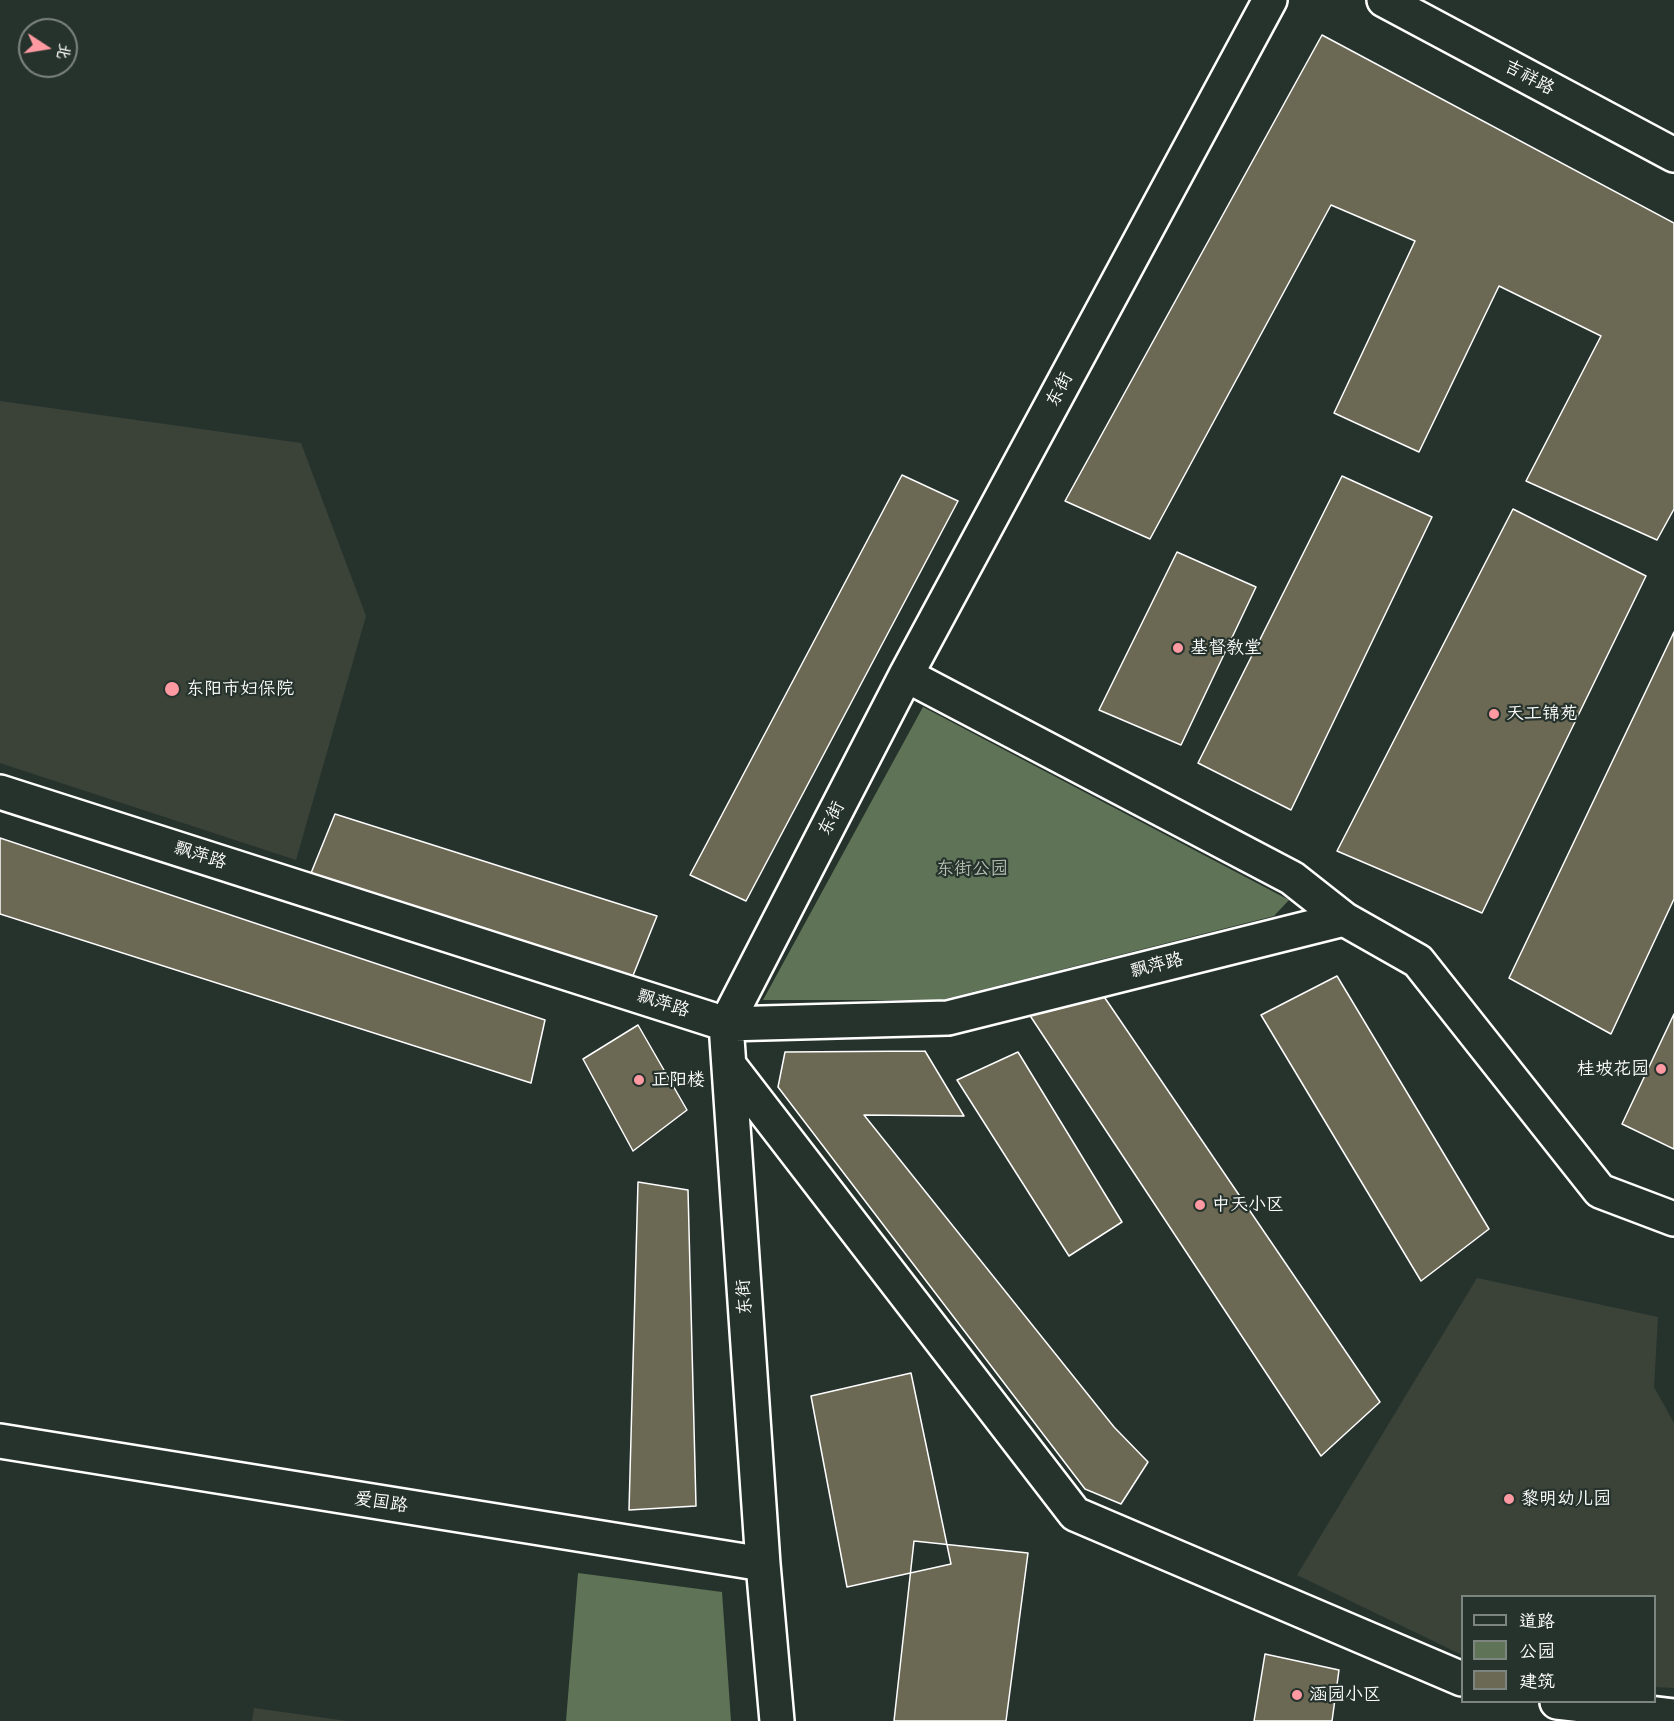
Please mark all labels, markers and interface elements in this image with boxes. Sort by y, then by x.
north arrow [18,18,78,78]
text: 北 [52,41,75,61]
street label: 吉祥路 [1500,56,1558,100]
street label: 东街 [1042,369,1078,411]
place label: 基督教堂 [1190,637,1262,659]
marker: 基督教堂 [1171,641,1185,655]
place label: 东阳市妇保院 [186,678,294,700]
marker: 东阳市妇保院 [163,680,181,698]
place label: 天工锦苑 [1506,703,1578,725]
marker: 天工锦苑 [1487,707,1501,721]
street label: 东街 [814,798,850,840]
street label: 飘萍路 [171,837,229,875]
park label: 东街公园 [936,858,1008,880]
street label: 飘萍路 [1128,949,1186,983]
street label: 飘萍路 [634,985,692,1023]
place label: 桂坡花园 [1577,1058,1649,1080]
marker: 桂坡花园 [1654,1062,1668,1076]
place label: 正阳楼 [651,1069,705,1091]
marker: 正阳楼 [632,1073,646,1087]
place label: 中天小区 [1212,1194,1284,1216]
marker: 中天小区 [1193,1198,1207,1212]
street label: 东街 [733,1278,757,1316]
street label: 爱国路 [353,1488,409,1518]
place label: 黎明幼儿园 [1521,1488,1611,1510]
marker: 黎明幼儿园 [1502,1492,1516,1506]
legend [1461,1595,1656,1703]
text: 道路 [1519,1610,1555,1633]
text: 公园 [1519,1640,1555,1663]
text: 建筑 [1519,1670,1555,1693]
place label: 涵园小区 [1309,1684,1381,1706]
marker: 涵园小区 [1290,1688,1304,1702]

